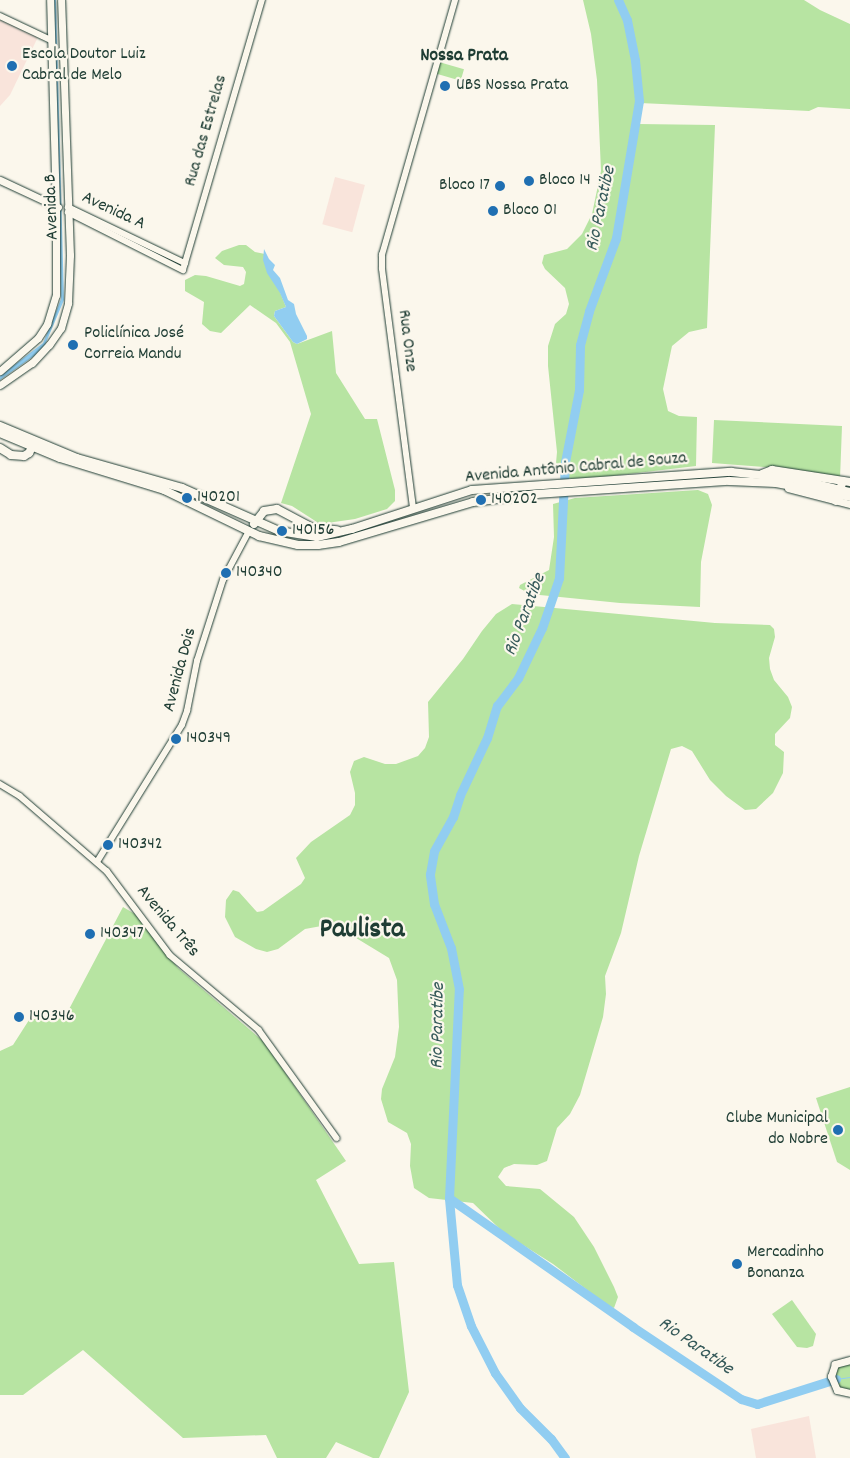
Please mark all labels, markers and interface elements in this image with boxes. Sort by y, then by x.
place label: Escola Doutor Luiz Cabral de Melo [22,45,146,88]
district label: Nossa Prata [420,46,508,68]
marker: Escola Doutor Luiz Cabral de Melo [6,60,18,72]
street label: Rua das Estrelas [181,73,233,189]
place label: UBS Nossa Prata [456,75,568,97]
marker: UBS Nossa Prata [438,79,452,93]
water label: Rio Paratibe [582,165,622,253]
place label: Bloco 14 [539,170,591,192]
street label: Avenida B [41,173,65,241]
place label: Bloco 17 [439,175,490,197]
marker: Bloco 14 [523,175,535,187]
marker: Bloco 17 [494,180,506,192]
street label: Avenida A [78,188,148,236]
place label: Bloco 01 [503,200,557,222]
marker: Bloco 01 [487,205,499,217]
street label: Rua Onze [391,309,421,373]
place label: Policlínica José Correia Mandu [84,324,184,366]
marker: Policlínica José Correia Mandu [66,338,80,352]
street label: Avenida Antônio Cabral de Souza [464,449,688,489]
place label: 140201 [197,487,240,509]
place label: 140202 [491,489,538,511]
marker: 140201 [181,492,193,504]
marker: 140202 [475,494,487,506]
place label: 140156 [292,520,334,542]
marker: 140156 [276,525,288,537]
place label: 140340 [236,562,282,584]
marker: 140340 [220,567,232,579]
water label: Rio Paratibe [500,571,552,659]
street label: Avenida Dois [159,626,203,714]
place label: 140349 [186,728,231,750]
marker: 140349 [170,733,182,745]
place label: 140342 [118,834,163,856]
marker: 140342 [102,839,114,851]
street label: Avenida Três [131,882,203,962]
district label: Paulista [320,914,404,948]
place label: 140347 [100,923,144,945]
marker: 140347 [84,928,96,940]
water label: Rio Paratibe [427,983,451,1069]
place label: 140346 [29,1006,75,1028]
marker: 140346 [13,1011,25,1023]
place label: Clube Municipal do Nobre [726,1109,828,1152]
marker: Clube Municipal do Nobre [832,1124,844,1136]
place label: Mercadinho Bonanza [747,1243,824,1286]
marker: Mercadinho Bonanza [731,1258,743,1270]
water label: Rio Paratibe [653,1313,737,1381]

